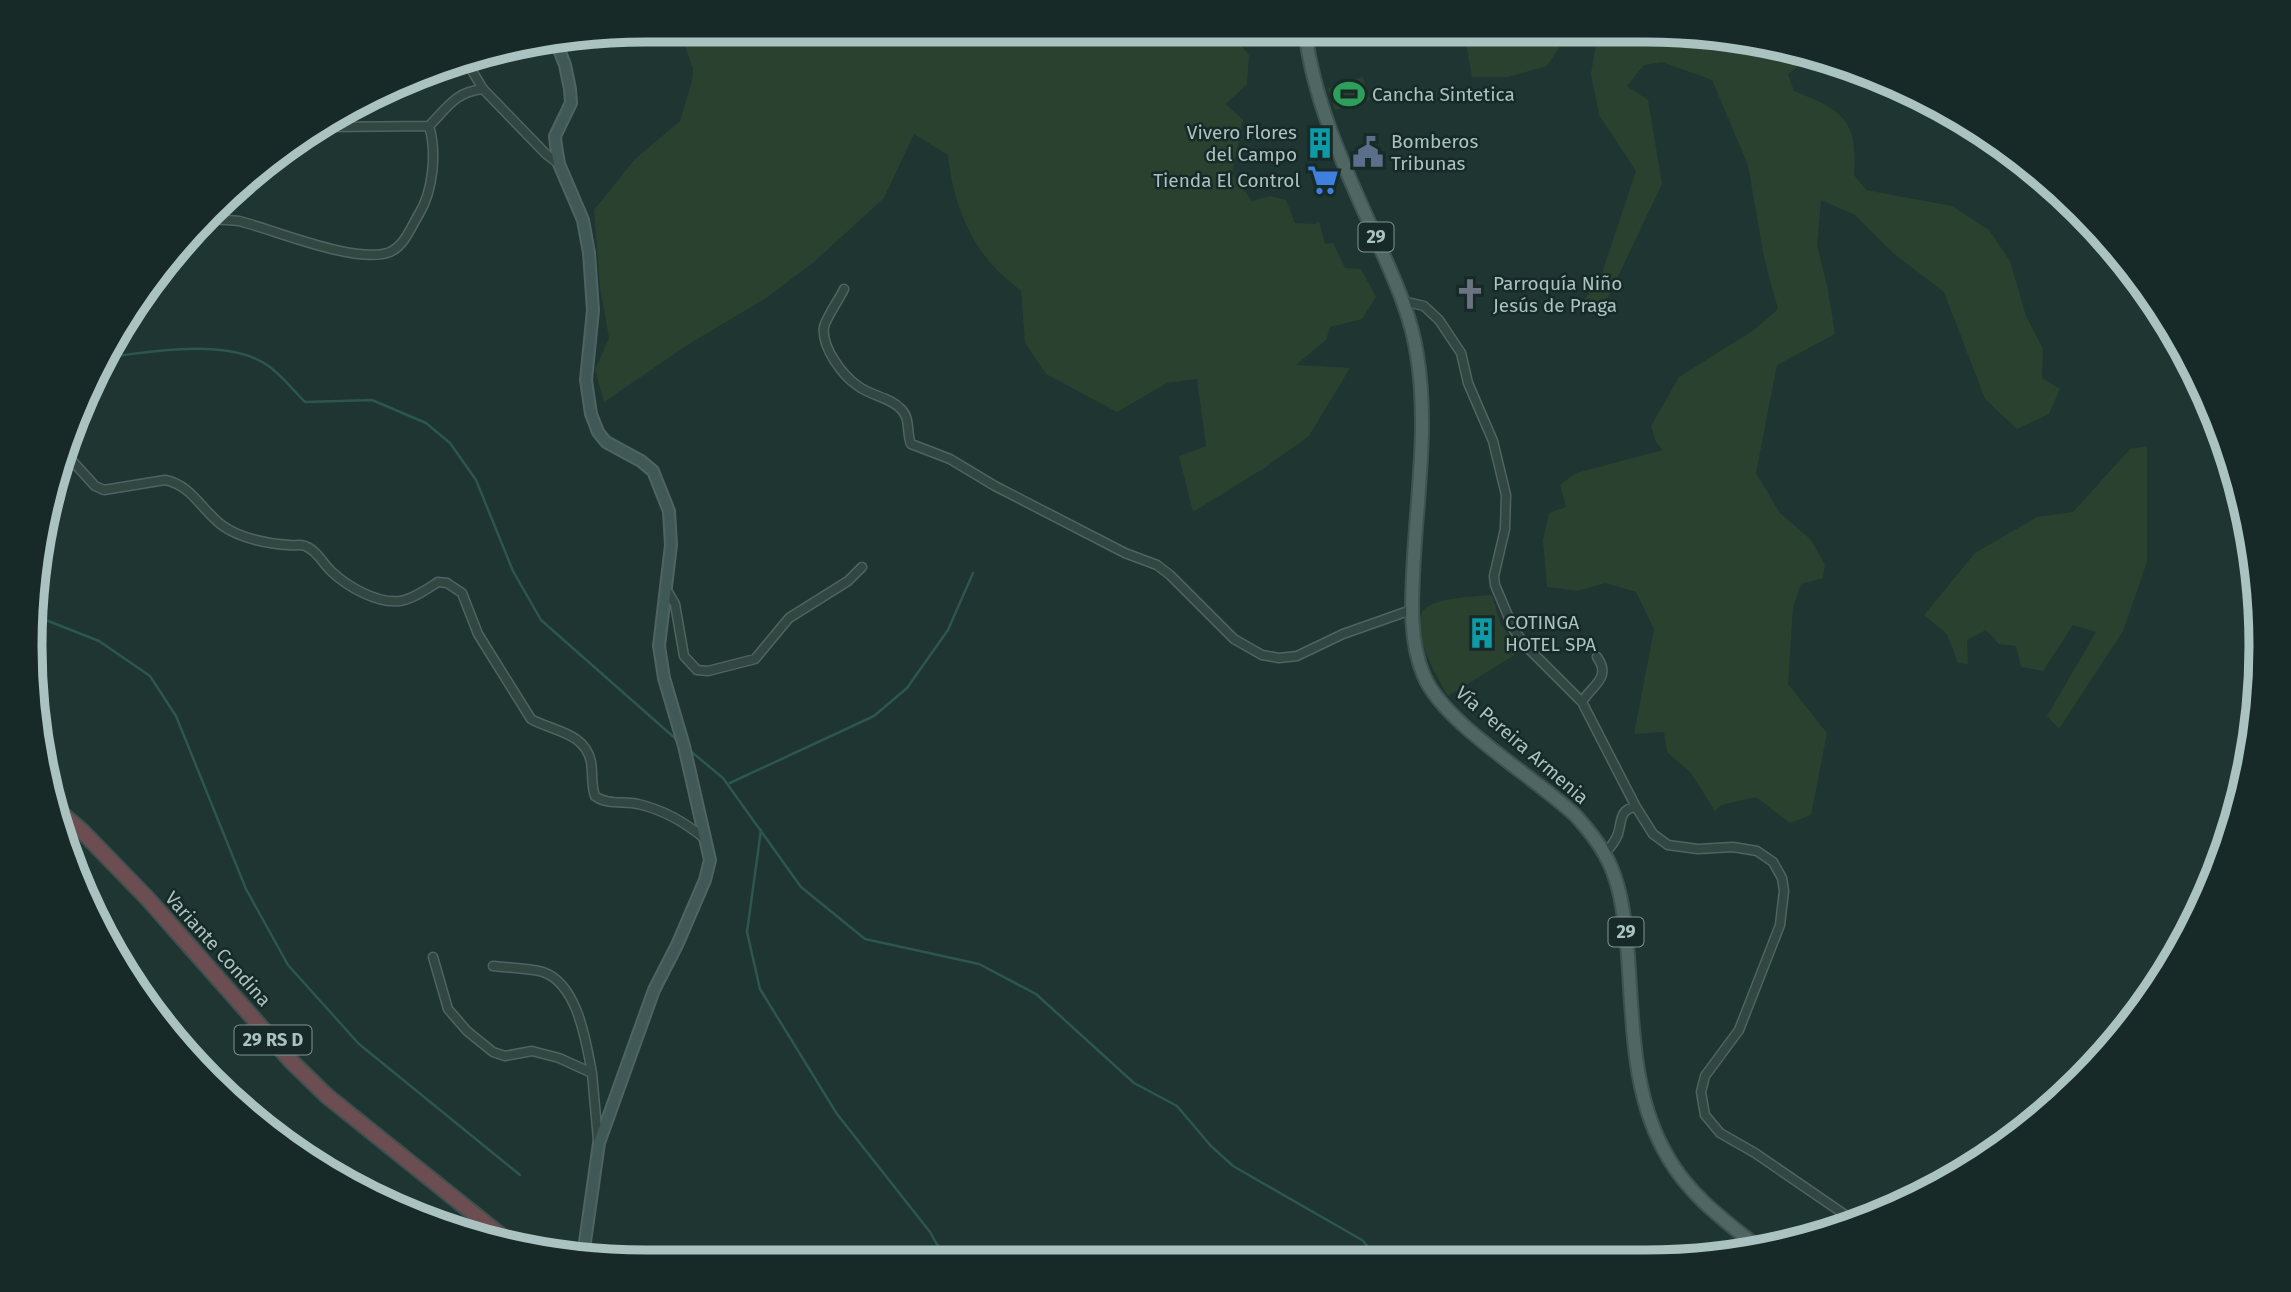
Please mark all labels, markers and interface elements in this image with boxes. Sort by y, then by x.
sports icon: Cancha Sintetica [1332,77,1366,111]
place label: Cancha Sintetica [1372,83,1515,106]
place label: Vivero Flores del Campo [1187,121,1297,166]
building icon: Vivero Flores del Campo [1303,126,1337,160]
place label: Bomberos Tribunas [1391,130,1478,175]
public building icon: Bomberos Tribunas [1351,135,1385,169]
supermarket icon: Tienda El Control [1306,163,1340,197]
place label: Tienda El Control [1153,169,1300,192]
road number: 29 [1358,222,1394,251]
place label: Parroquía Niño Jesús de Praga [1493,272,1622,317]
church icon: Parroquía Niño Jesús de Praga [1453,277,1487,311]
place label: COTINGA HOTEL SPA [1505,611,1596,656]
building icon: COTINGA HOTEL SPA [1465,616,1499,650]
street label: Vía Pereira Armenia [1451,681,1593,809]
street label: Variante Condina [160,887,276,1011]
road number: 29 [1608,917,1644,946]
road number: 29 RS D [234,1026,312,1055]

